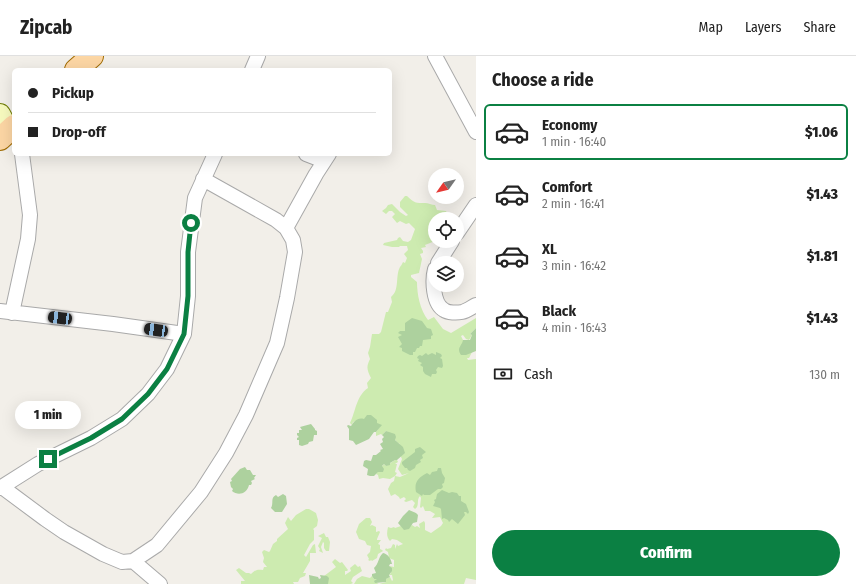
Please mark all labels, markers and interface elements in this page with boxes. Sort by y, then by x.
text: Zipcab [20,16,72,39]
text: Map [699,19,723,36]
text: Layers [745,19,781,36]
text: Share [803,19,836,36]
text: Choose a ride [492,69,594,91]
text: Pickup [52,84,94,102]
icon: car [494,114,530,150]
text: Economy [542,116,597,134]
text: Drop-off [52,123,106,141]
text: $1.06 [805,123,838,141]
text: 1 min · 16:40 [542,134,606,149]
north arrow [428,168,464,204]
map controls [428,168,464,292]
icon: car [494,176,530,212]
text: Comfort [542,178,593,196]
text: $1.43 [806,185,838,203]
text: 2 min · 16:41 [542,196,605,211]
button: locate [428,212,464,248]
route start [182,214,200,232]
icon: car [494,238,530,274]
text: XL [542,240,557,258]
text: $1.81 [807,247,838,265]
button: layers [428,256,464,292]
text: 3 min · 16:42 [542,258,606,273]
icon: car [494,300,530,336]
text: Black [542,302,576,320]
text: $1.43 [806,309,838,327]
car [47,311,73,325]
text: 4 min · 16:43 [542,320,607,335]
car [143,322,169,338]
icon: cash [492,363,514,385]
text: Cash [524,365,553,383]
text: 130 m [809,367,840,382]
callout: 1 min [15,401,81,429]
text: 1 min [34,407,62,422]
route end [39,450,57,468]
button: Confirm [492,530,840,576]

